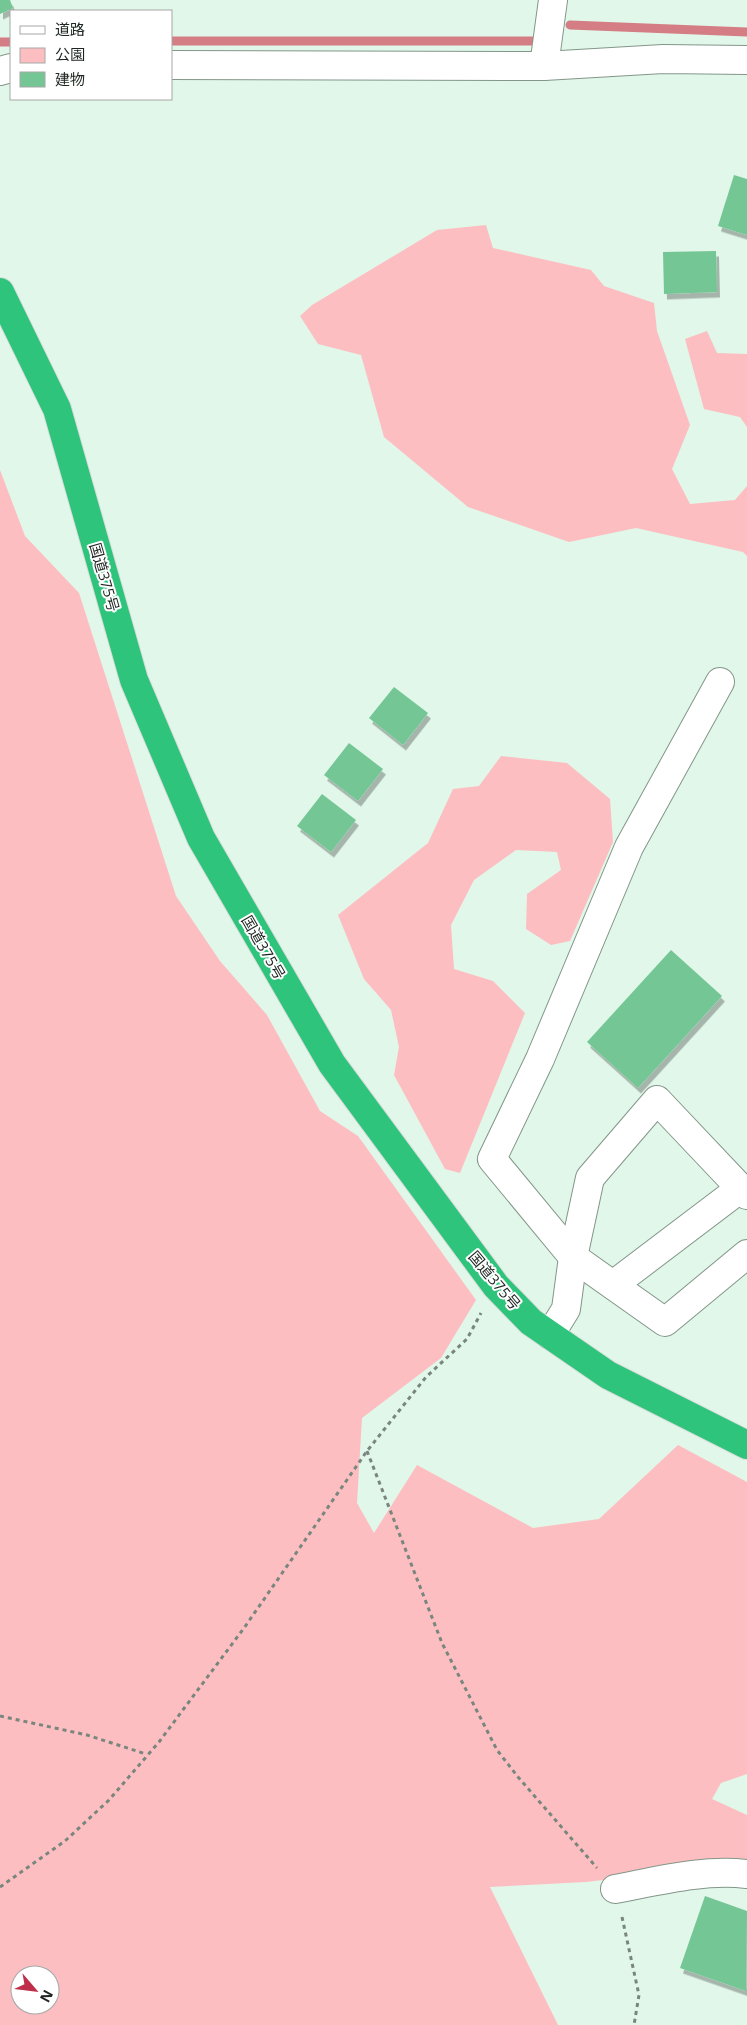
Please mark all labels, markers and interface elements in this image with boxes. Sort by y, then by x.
legend [10,10,172,100]
text: 道路 [55,19,85,39]
text: 公園 [55,44,85,64]
text: 建物 [55,69,85,89]
street label: 国道375号 [86,540,124,614]
street label: 国道375号 [238,911,290,983]
street label: 国道375号 [465,1246,525,1314]
north arrow [10,1965,60,2015]
text: N [36,1987,58,2006]

